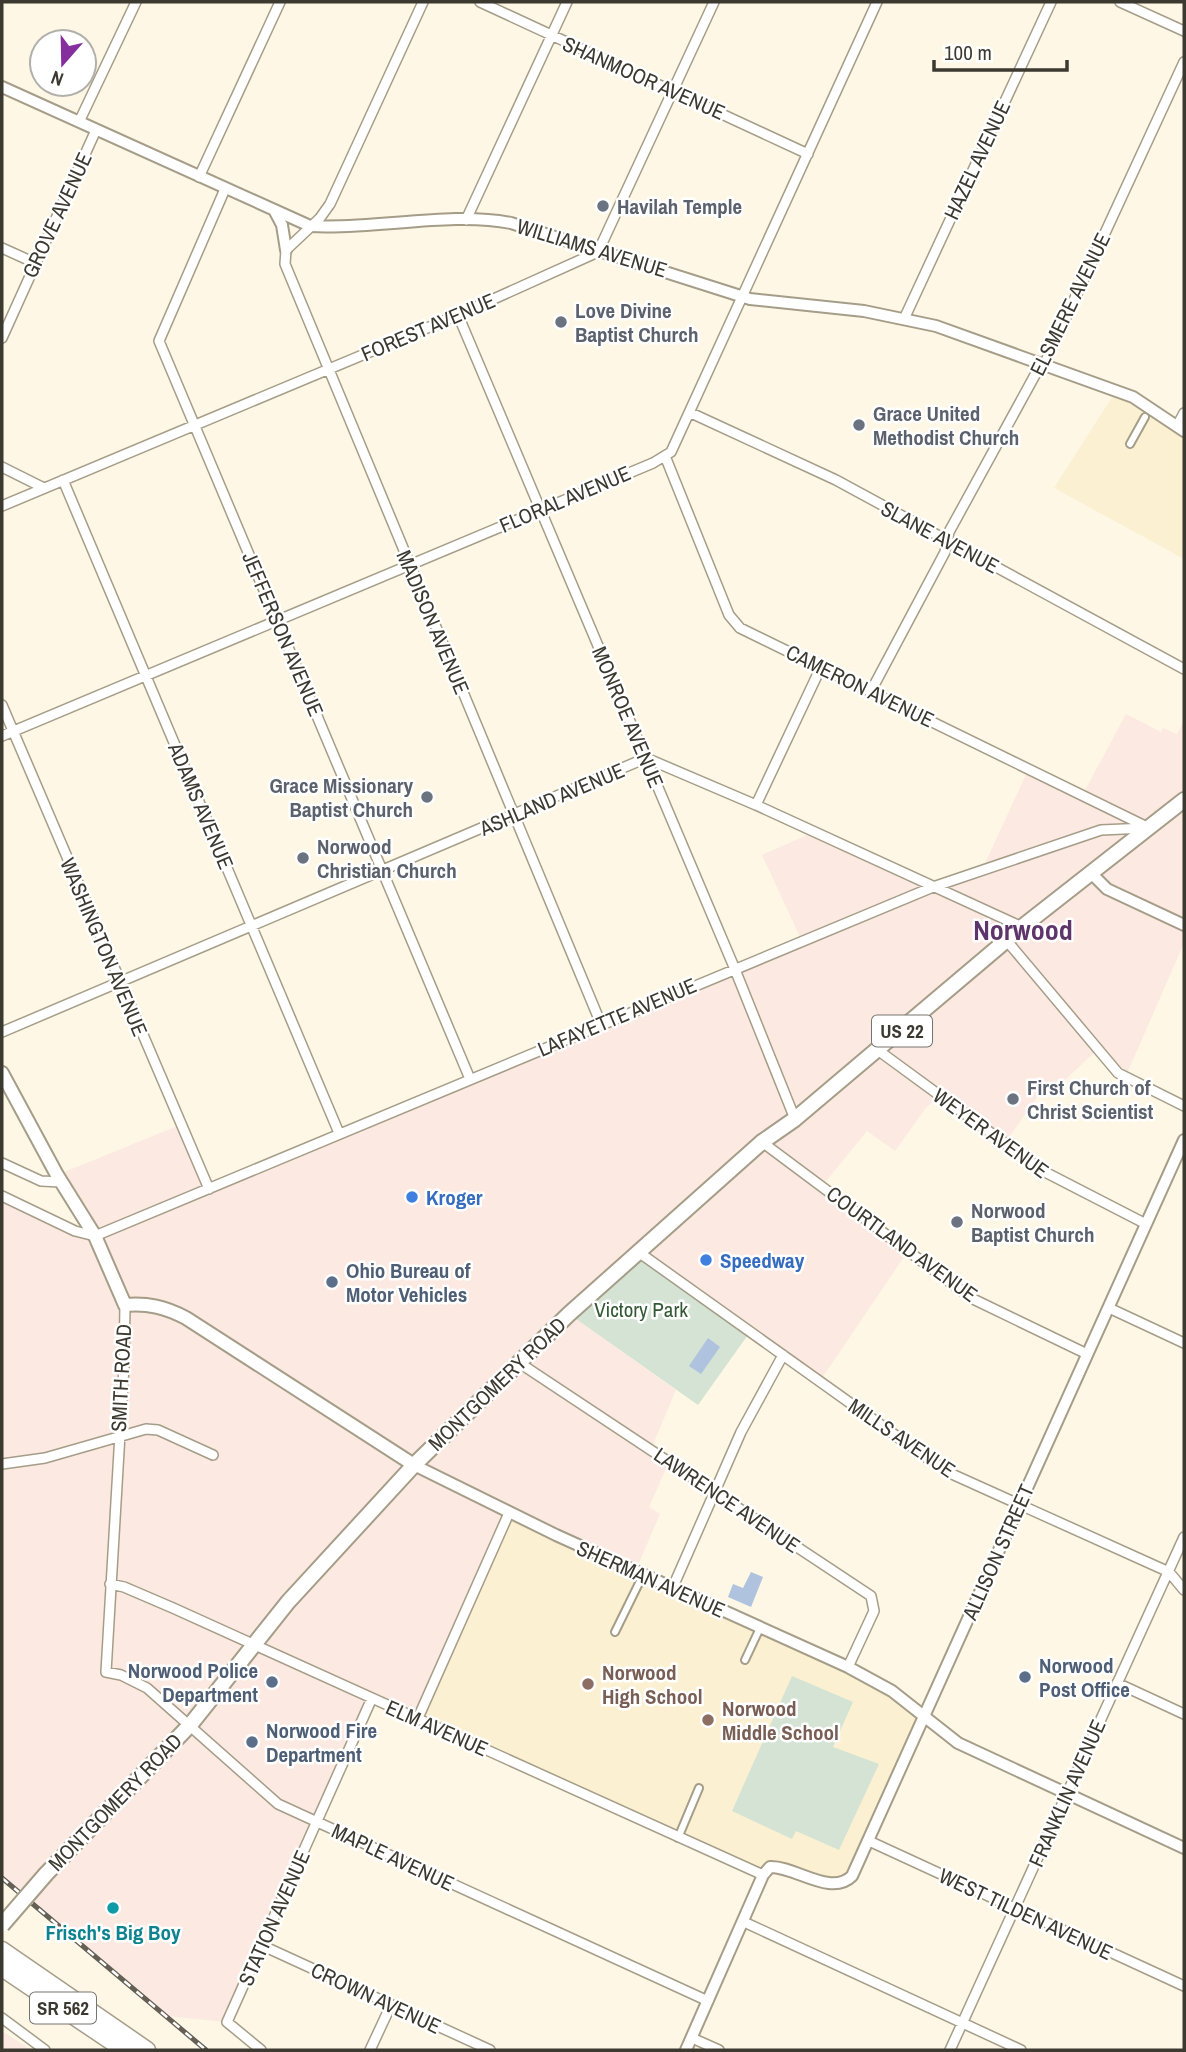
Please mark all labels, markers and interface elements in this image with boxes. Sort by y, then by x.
north arrow [28,28,98,98]
scale bar [934,28,1067,72]
street label: SHANMOOR AVENUE [558,29,730,127]
text: 100 m [944,38,992,67]
text: N [47,65,67,93]
street label: HAZEL AVENUE [937,96,1017,224]
street label: GROVE AVENUE [15,147,99,283]
place label: Havilah Temple [617,192,742,221]
marker: Havilah Temple [595,198,611,214]
street label: WILLIAMS AVENUE [513,211,671,285]
street label: ELSMERE AVENUE [1023,228,1117,380]
street label: FOREST AVENUE [357,286,499,368]
place label: Love Divine Baptist Church [575,296,698,349]
marker: Love Divine Baptist Church [553,314,569,330]
place label: Grace United Methodist Church [873,399,1019,452]
marker: Grace United Methodist Church [851,417,867,433]
street label: FLORAL AVENUE [495,458,635,540]
street label: SLANE AVENUE [876,494,1004,580]
street label: MADISON AVENUE [390,546,476,698]
street label: JEFFERSON AVENUE [235,547,331,721]
street label: CAMERON AVENUE [781,638,939,734]
street label: MONROE AVENUE [585,642,671,792]
street label: ADAMS AVENUE [161,737,241,874]
street label: ASHLAND AVENUE [474,755,629,843]
place label: Grace Missionary Baptist Church [269,771,413,824]
marker: Grace Missionary Baptist Church [419,789,435,805]
place label: Norwood Christian Church [317,832,457,885]
marker: Norwood Christian Church [295,850,311,866]
street label: WASHINGTON AVENUE [53,853,155,1041]
district label: Norwood [973,911,1073,949]
street label: LAFAYETTE AVENUE [533,970,701,1064]
road number: US 22 [872,1015,932,1046]
place label: First Church of Christ Scientist [1027,1073,1154,1126]
street label: WEYER AVENUE [927,1081,1055,1185]
marker: First Church of Christ Scientist [1005,1091,1021,1107]
street label: COURTLAND AVENUE [821,1179,983,1309]
place label: Kroger [426,1183,483,1212]
marker: Kroger [404,1189,420,1205]
place label: Norwood Baptist Church [971,1196,1094,1249]
marker: Norwood Baptist Church [949,1214,965,1230]
place label: Speedway [720,1246,805,1275]
marker: Speedway [698,1252,714,1268]
place label: Ohio Bureau of Motor Vehicles [346,1256,471,1309]
marker: Ohio Bureau of Motor Vehicles [324,1274,340,1290]
park label: Victory Park [594,1295,688,1324]
street label: MONTGOMERY ROAD [422,1311,572,1457]
street label: SMITH ROAD [104,1323,138,1433]
street label: MILLS AVENUE [843,1392,961,1484]
street label: LAWRENCE AVENUE [648,1440,806,1560]
street label: ALLISON STREET [955,1479,1041,1625]
street label: SHERMAN AVENUE [572,1533,730,1625]
place label: Norwood Post Office [1039,1651,1130,1704]
place label: Norwood Police Department [128,1656,258,1709]
place label: Norwood High School [602,1658,702,1711]
marker: Norwood Post Office [1017,1669,1033,1685]
marker: Norwood Police Department [264,1674,280,1690]
marker: Norwood High School [580,1676,596,1692]
street label: ELM AVENUE [381,1693,493,1763]
place label: Norwood Middle School [722,1694,839,1747]
marker: Norwood Middle School [700,1712,716,1728]
street label: FRANKLIN AVENUE [1022,1715,1112,1871]
place label: Norwood Fire Department [266,1716,377,1769]
street label: MONTGOMERY ROAD [42,1727,188,1877]
marker: Norwood Fire Department [244,1734,260,1750]
street label: MAPLE AVENUE [327,1816,459,1898]
street label: STATION AVENUE [231,1846,317,1990]
street label: WEST TILDEN AVENUE [934,1861,1118,1967]
marker: Frisch's Big Boy [105,1900,121,1916]
place label: Frisch's Big Boy [45,1918,181,1947]
street label: CROWN AVENUE [306,1955,446,2041]
road number: SR 562 [30,1992,96,2024]

